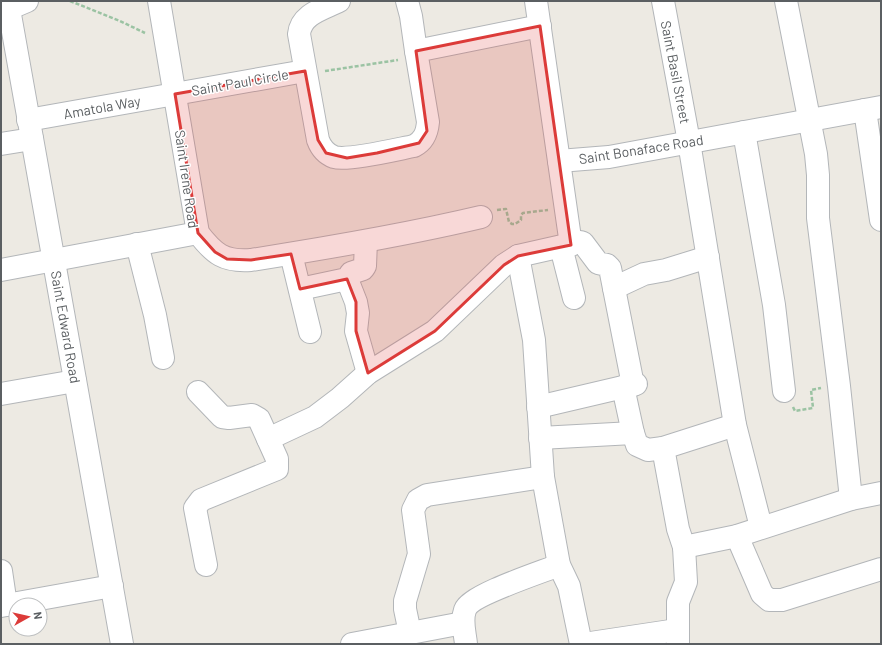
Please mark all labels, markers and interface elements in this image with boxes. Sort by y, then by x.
street label: Saint Basil Street [658,19,694,125]
street label: Saint Paul Circle [190,65,290,99]
street label: Amatola Way [62,92,142,122]
street label: Saint Irene Road [172,129,202,229]
street label: Saint Bonaface Road [578,131,704,167]
street label: Saint Edward Road [48,269,84,385]
north arrow [8,597,48,637]
text: N [31,611,45,620]

